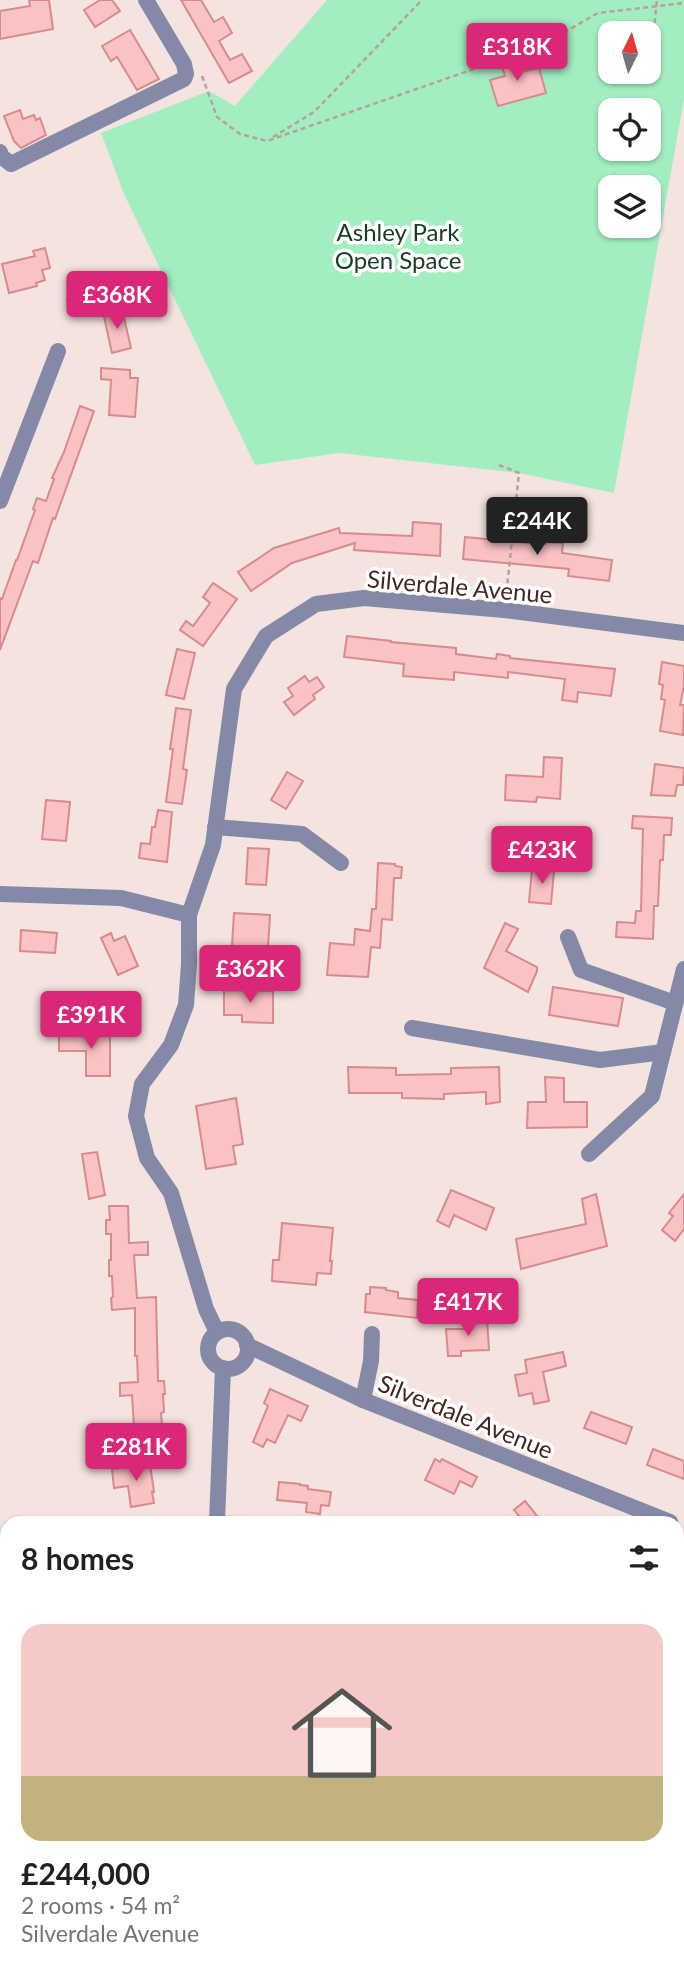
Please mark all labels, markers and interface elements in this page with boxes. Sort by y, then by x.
north arrow [598,21,662,84]
map controls [598,21,661,238]
pin: £318K [468,24,566,83]
text: £318K [482,32,552,60]
button: locate [598,98,661,161]
button: layers [598,175,661,238]
park label: Ashley Park Open Space [335,217,461,274]
pin: £368K [68,272,166,331]
text: £368K [82,280,152,308]
pin: £244K [488,498,586,557]
text: £244K [502,506,572,534]
street label: Silverdale Avenue [366,563,554,609]
pin: £423K [493,826,591,886]
text: £423K [507,835,577,863]
pin: £362K [201,946,299,1005]
text: £362K [215,954,285,982]
pin: £391K [42,992,140,1051]
text: £391K [56,1000,126,1028]
pin: £417K [419,1278,517,1338]
text: £417K [433,1287,503,1315]
street label: Silverdale Avenue [374,1368,558,1464]
pin: £281K [87,1424,185,1483]
text: £281K [101,1432,171,1460]
icon: filters [625,1539,663,1577]
text: 8 homes [21,1540,134,1576]
icon: home [279,1670,405,1796]
text: £244,000 [21,1855,150,1891]
text: 2 rooms · 54 m² [21,1891,180,1919]
text: Silverdale Avenue [21,1919,199,1947]

